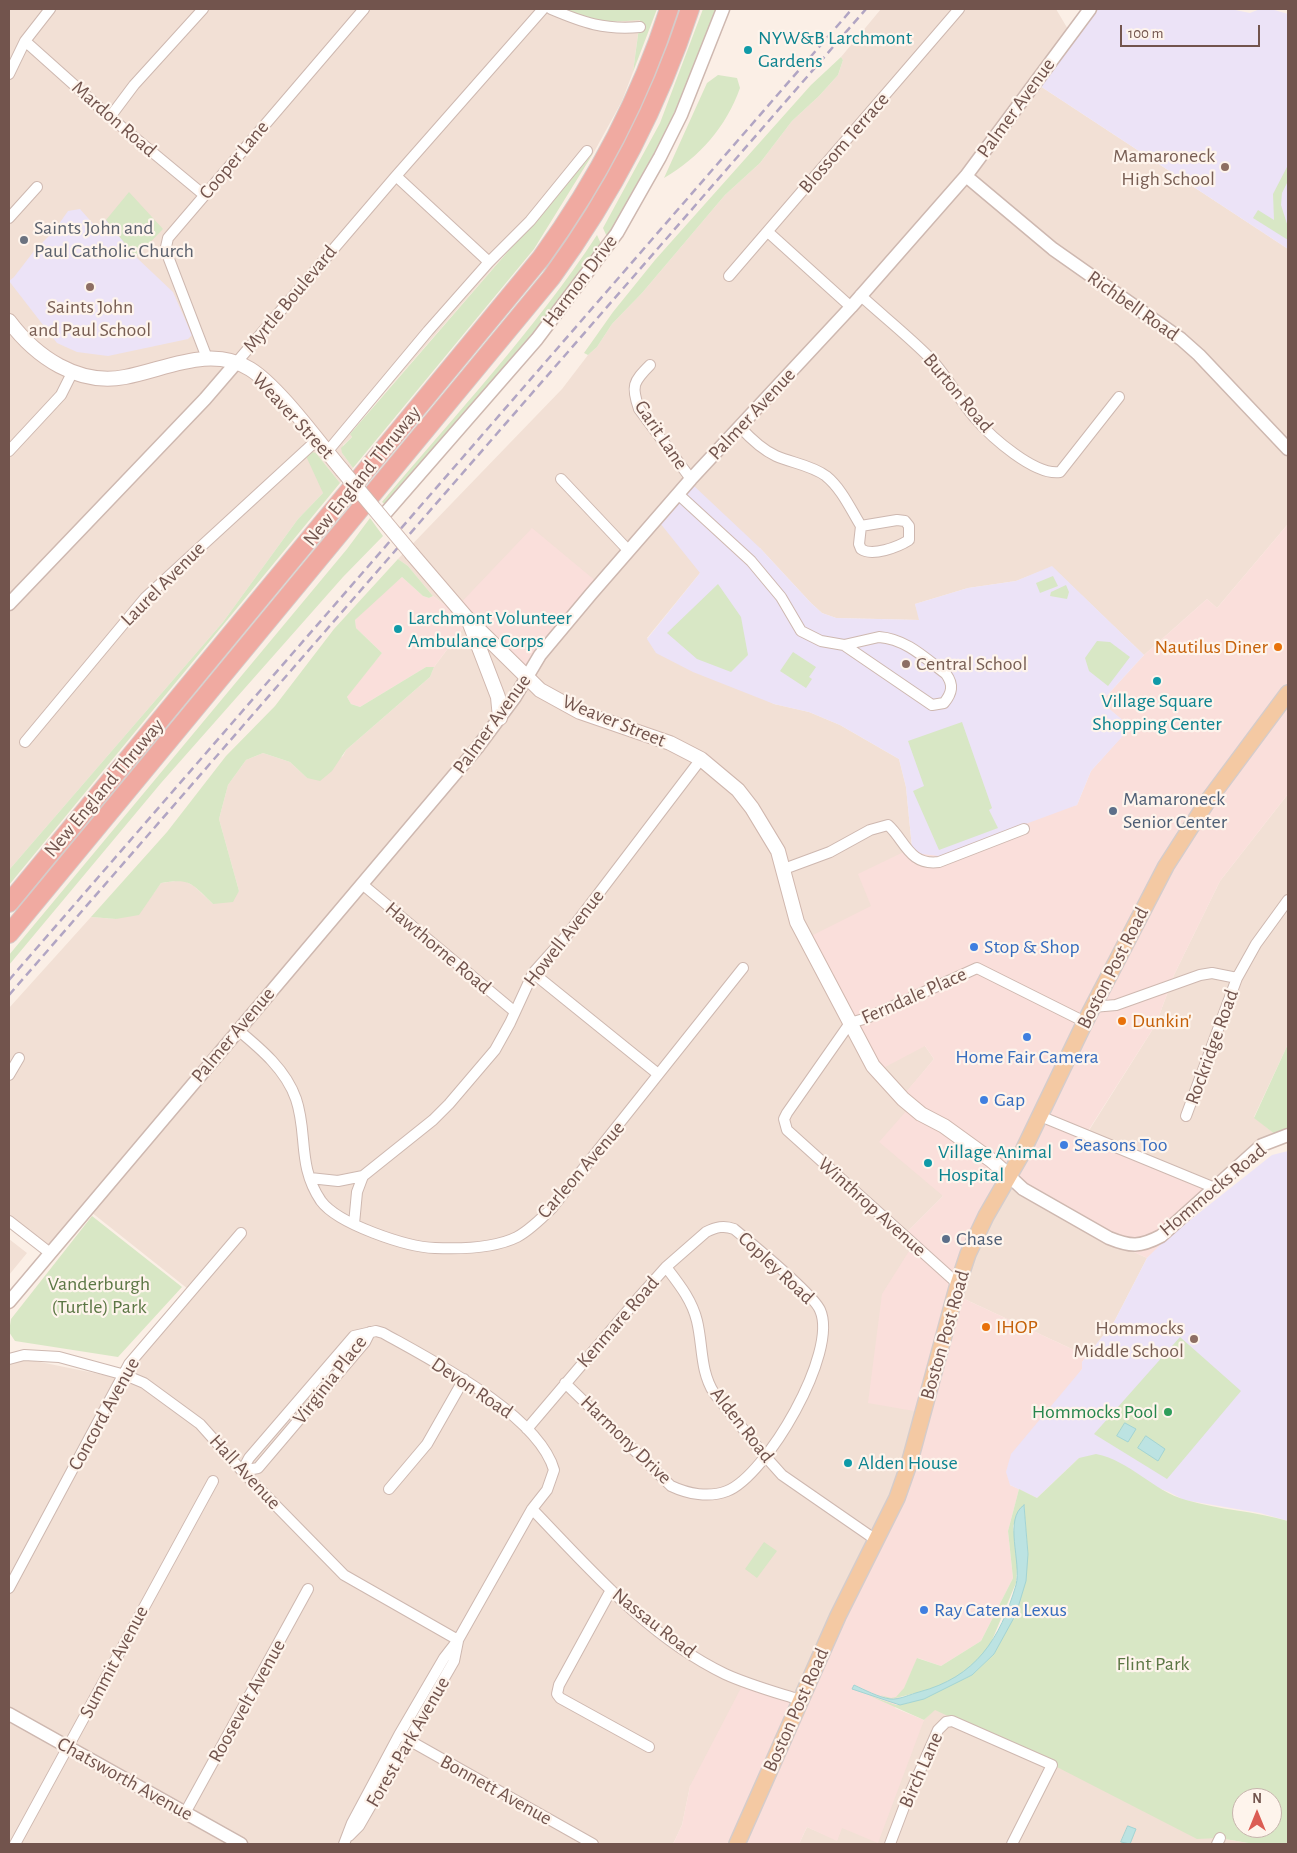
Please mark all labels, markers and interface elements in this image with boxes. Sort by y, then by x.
scale bar [1122,15,1262,47]
place label: NYW&B Larchmont Gardens [758,26,912,73]
text: 100 m [1128,26,1163,41]
marker: NYW&B Larchmont Gardens [742,44,754,56]
street label: Palmer Avenue [972,53,1060,163]
street label: Mardon Road [67,76,161,162]
street label: Blossom Terrace [794,88,894,198]
street label: Cooper Lane [194,116,274,204]
place label: Mamaroneck High School [1113,144,1215,191]
marker: Mamaroneck High School [1219,161,1231,173]
place label: Saints John and Paul Catholic Church [34,216,194,263]
street label: Harmon Drive [537,230,623,332]
marker: Saints John and Paul Catholic Church [18,234,30,246]
street label: Myrtle Boulevard [238,240,342,358]
street label: Richbell Road [1082,266,1184,346]
marker: Saints John and Paul School [84,281,96,293]
place label: Saints John and Paul School [29,295,151,342]
street label: Burton Road [918,348,998,438]
street label: Palmer Avenue [703,363,801,465]
street label: Weaver Street [247,368,339,464]
street label: Garit Lane [629,396,693,474]
street label: New England Thruway [298,401,426,551]
street label: Laurel Avenue [116,537,210,631]
place label: Larchmont Volunteer Ambulance Corps [408,606,572,653]
marker: Larchmont Volunteer Ambulance Corps [392,623,404,635]
place label: Nautilus Diner [1154,635,1268,659]
marker: Nautilus Diner [1272,641,1284,653]
place label: Central School [916,652,1027,676]
marker: Central School [900,658,912,670]
street label: Palmer Avenue [448,669,536,779]
marker: Village Square Shopping Center [1151,675,1163,687]
street label: Weaver Street [559,689,669,753]
place label: Village Square Shopping Center [1092,689,1222,736]
street label: New England Thruway [39,714,169,862]
place label: Mamaroneck Senior Center [1123,787,1227,834]
marker: Mamaroneck Senior Center [1107,805,1119,817]
street label: Howell Avenue [519,885,609,991]
street label: Hawthorne Road [380,897,496,999]
street label: Boston Post Road [1072,903,1154,1033]
place label: Stop & Shop [984,935,1080,959]
marker: Stop & Shop [968,941,980,953]
street label: Ferndale Place [858,962,970,1030]
street label: Palmer Avenue [186,982,280,1088]
street label: Rockridge Road [1180,986,1244,1108]
place label: Dunkin' [1132,1009,1192,1033]
marker: Dunkin' [1116,1015,1128,1027]
marker: Home Fair Camera [1021,1031,1033,1043]
place label: Home Fair Camera [955,1045,1099,1069]
place label: Gap [994,1088,1025,1112]
marker: Gap [978,1094,990,1106]
street label: Carleon Avenue [532,1116,630,1224]
place label: Seasons Too [1074,1133,1168,1157]
street label: Hommocks Road [1155,1138,1271,1242]
marker: Seasons Too [1058,1139,1070,1151]
place label: Village Animal Hospital [938,1140,1052,1187]
street label: Winthrop Avenue [813,1152,931,1262]
marker: Village Animal Hospital [922,1157,934,1169]
street label: Copley Road [733,1227,819,1309]
place label: Chase [956,1227,1003,1251]
marker: Chase [940,1233,952,1245]
street label: Boston Post Road [915,1268,975,1402]
street label: Kenmare Road [572,1271,664,1373]
park label: Vanderburgh (Turtle) Park [48,1272,150,1319]
place label: IHOP [996,1315,1038,1339]
place label: Hommocks Middle School [1073,1316,1184,1363]
marker: IHOP [980,1321,992,1333]
street label: Virginia Place [288,1331,372,1429]
marker: Hommocks Middle School [1188,1333,1200,1345]
street label: Devon Road [427,1352,517,1424]
street label: Concord Avenue [63,1353,145,1475]
street label: Alden Road [705,1382,779,1468]
street label: Harmony Drive [575,1390,677,1490]
place label: Hommocks Pool [1032,1400,1158,1424]
marker: Hommocks Pool [1162,1406,1174,1418]
street label: Hall Avenue [204,1429,286,1515]
place label: Alden House [858,1451,958,1475]
marker: Alden House [842,1457,854,1469]
street label: Nassau Road [607,1583,701,1663]
place label: Ray Catena Lexus [934,1598,1067,1622]
street label: Summit Avenue [74,1602,154,1722]
marker: Ray Catena Lexus [918,1604,930,1616]
street label: Roosevelt Avenue [203,1635,291,1767]
street label: Boston Post Road [758,1644,834,1776]
park label: Flint Park [1117,1652,1189,1676]
street label: Forest Park Avenue [361,1673,455,1811]
street label: Birch Lane [894,1728,948,1812]
street label: Chatsworth Avenue [53,1732,197,1826]
street label: Bonnett Avenue [436,1749,556,1831]
north arrow [1232,1788,1282,1838]
text: N [1252,1792,1262,1806]

